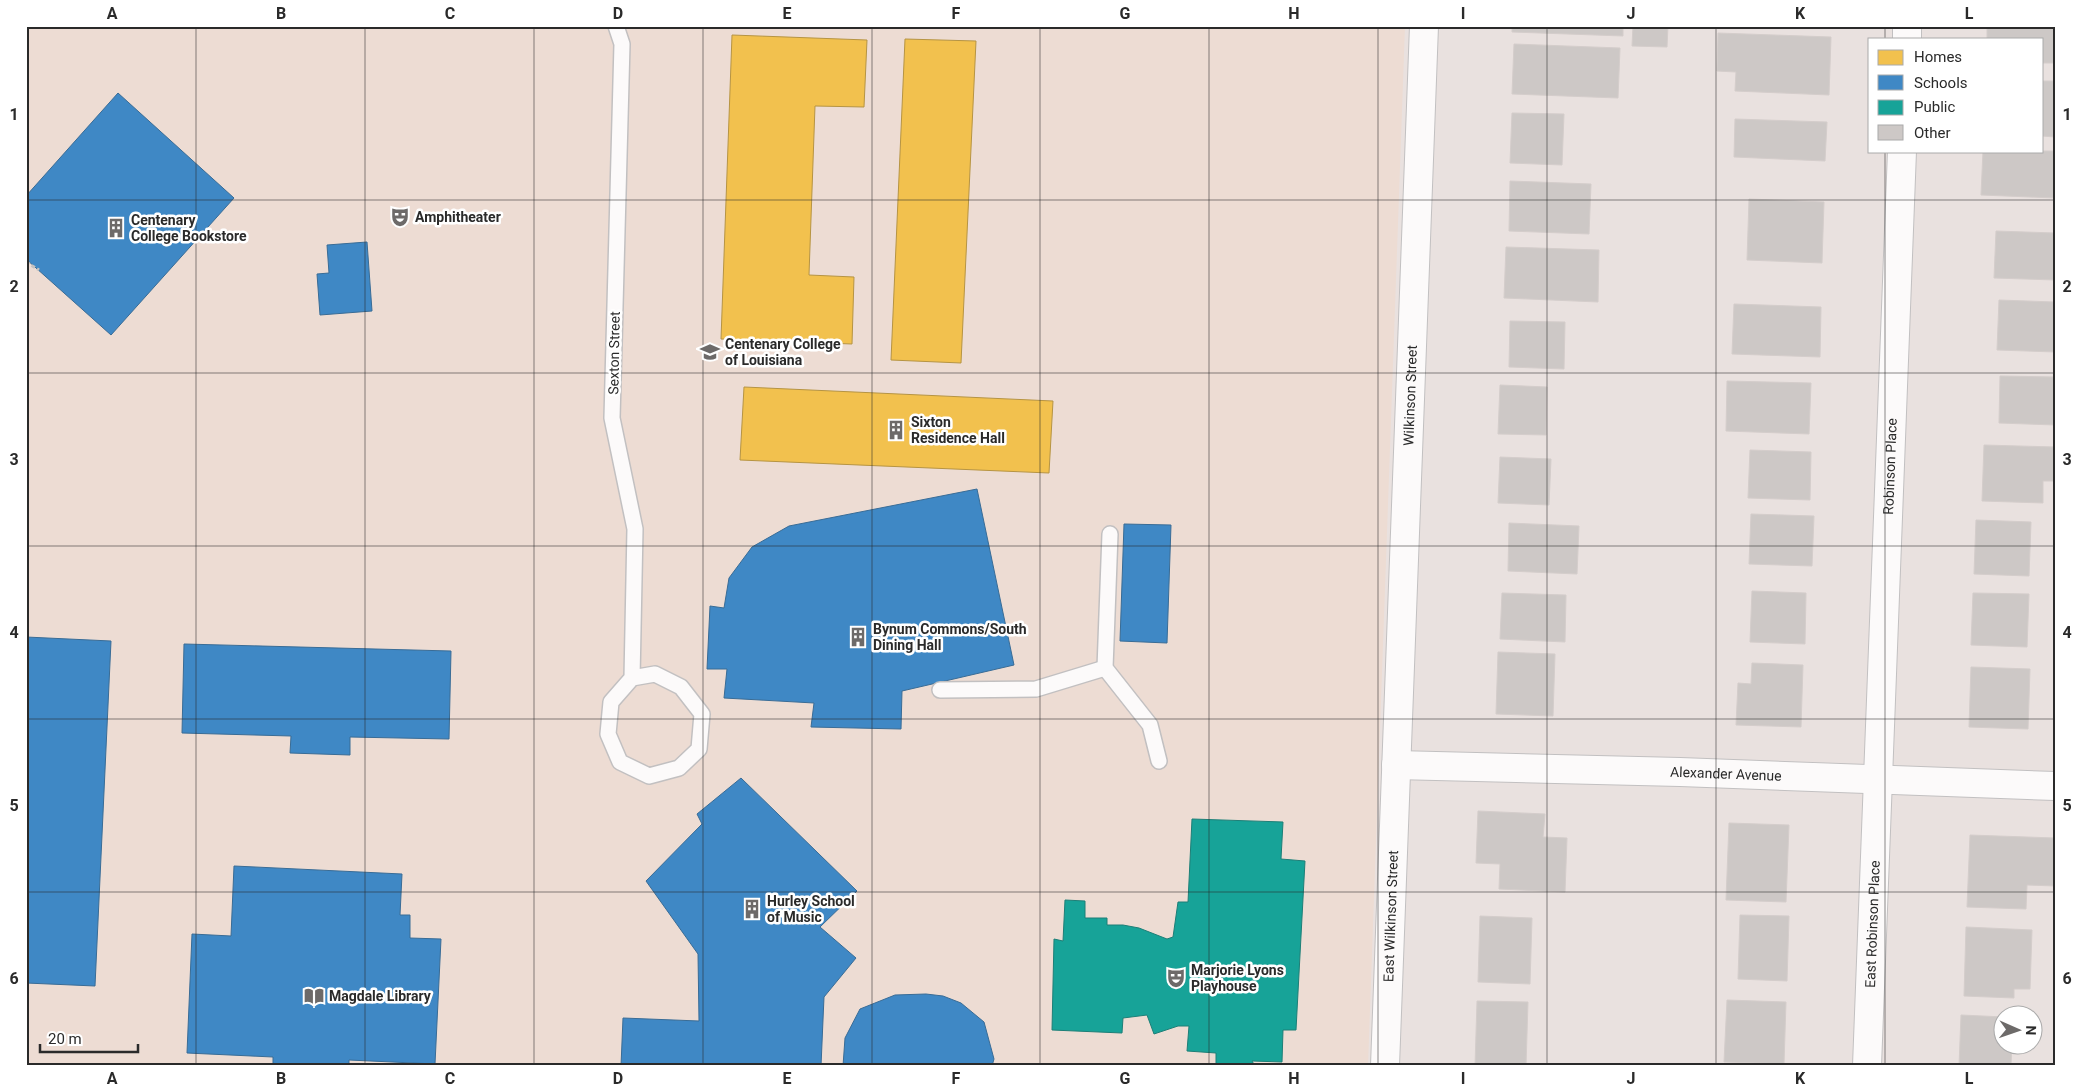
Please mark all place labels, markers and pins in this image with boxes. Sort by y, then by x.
theatre icon: Amphitheater [389,206,411,228]
place label: Amphitheater [415,209,501,225]
place label: Centenary College Bookstore [131,212,247,244]
building icon: Centenary College Bookstore [105,217,127,239]
place label: Centenary College of Louisiana [725,336,841,368]
school or university icon: Centenary College of Louisiana [699,341,721,363]
place label: Sixton Residence Hall [911,414,1005,446]
building icon: Sixton Residence Hall [885,419,907,441]
place label: Bynum Commons/South Dining Hall [873,621,1027,653]
building icon: Bynum Commons/South Dining Hall [847,626,869,648]
place label: Hurley School of Music [767,893,855,925]
building icon: Hurley School of Music [741,898,763,920]
place label: Marjorie Lyons Playhouse [1191,962,1284,994]
theatre icon: Marjorie Lyons Playhouse [1165,967,1187,989]
library icon: Magdale Library [303,985,325,1007]
place label: Magdale Library [329,988,432,1004]

